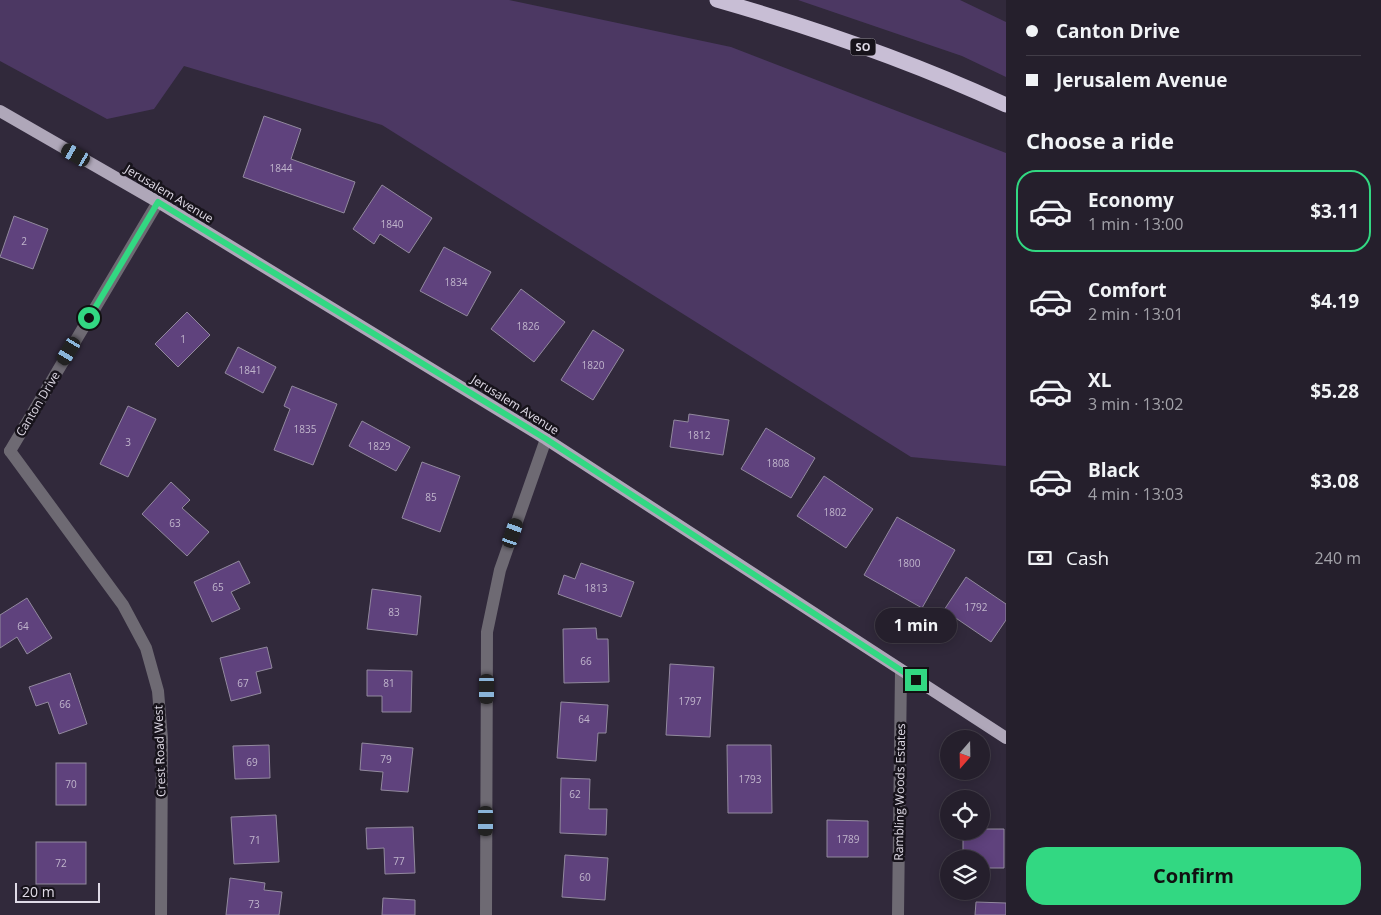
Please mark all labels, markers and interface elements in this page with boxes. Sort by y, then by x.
text: Canton Drive [1056,18,1180,44]
road number: SO [850,38,876,56]
text: Jerusalem Avenue [1056,67,1228,93]
text: Choose a ride [1026,125,1174,155]
car [59,141,92,169]
street label: Jerusalem Avenue [121,160,217,227]
house number: 1844 [270,161,293,175]
text: Economy [1088,187,1174,213]
icon: car [1028,189,1073,234]
text: $3.11 [1310,198,1359,224]
text: 1 min · 13:00 [1088,213,1183,235]
house number: 1840 [381,217,404,231]
house number: 2 [21,234,27,248]
house number: 1834 [445,275,468,289]
text: Comfort [1088,277,1167,303]
icon: car [1028,279,1073,324]
text: $4.19 [1310,288,1359,314]
text: 2 min · 13:01 [1088,303,1183,325]
route start [78,307,100,329]
house number: 1826 [517,319,540,333]
house number: 1 [180,332,186,346]
car [54,334,83,368]
house number: 1820 [582,358,605,372]
house number: 1841 [239,363,261,377]
text: XL [1088,367,1111,393]
street label: Canton Drive [12,368,64,439]
icon: car [1028,369,1073,414]
street label: Jerusalem Avenue [467,370,563,439]
text: $5.28 [1310,378,1359,404]
text: 3 min · 13:02 [1088,393,1183,415]
house number: 1835 [294,422,317,436]
house number: 1812 [688,428,711,442]
house number: 3 [125,435,131,449]
house number: 1829 [368,439,391,453]
house number: 1808 [767,456,790,470]
text: Black [1088,457,1140,483]
icon: car [1028,459,1073,504]
text: $3.08 [1310,468,1359,494]
text: 4 min · 13:03 [1088,483,1183,505]
house number: 85 [425,490,437,504]
house number: 1802 [824,505,847,519]
house number: 63 [169,516,181,530]
car [501,516,524,550]
icon: cash [1026,544,1054,572]
text: Cash [1066,545,1109,571]
text: 240 m [1315,547,1361,569]
house number: 1800 [898,556,921,570]
house number: 65 [212,580,224,594]
house number: 1813 [585,581,608,595]
house number: 1792 [965,600,988,614]
house number: 83 [388,605,400,619]
callout: 1 min [875,608,957,642]
text: 1 min [894,614,938,636]
house number: 64 [17,619,29,633]
house number: 66 [580,654,592,668]
route end [905,669,927,691]
car [479,674,494,704]
house number: 67 [237,676,249,690]
house number: 81 [383,676,395,690]
house number: 1797 [679,694,702,708]
house number: 66 [59,697,71,711]
street label: Crest Road West [149,705,170,797]
house number: 64 [578,712,590,726]
street label: Rambling Woods Estates [890,723,909,861]
north arrow [940,730,990,780]
map controls [940,730,990,900]
house number: 79 [380,752,392,766]
house number: 69 [246,755,258,769]
house number: 1793 [739,772,762,786]
house number: 70 [65,777,77,791]
house number: 62 [569,787,581,801]
button: locate [940,790,990,840]
car [478,806,493,836]
house number: 1789 [837,832,860,846]
house number: 71 [249,833,261,847]
button: Confirm [1026,847,1361,905]
button: layers [940,850,990,900]
house number: 77 [393,854,405,868]
house number: 72 [55,856,67,870]
house number: 60 [579,870,591,884]
scale bar [15,880,100,903]
text: 20 m [22,882,55,901]
house number: 73 [248,897,260,911]

